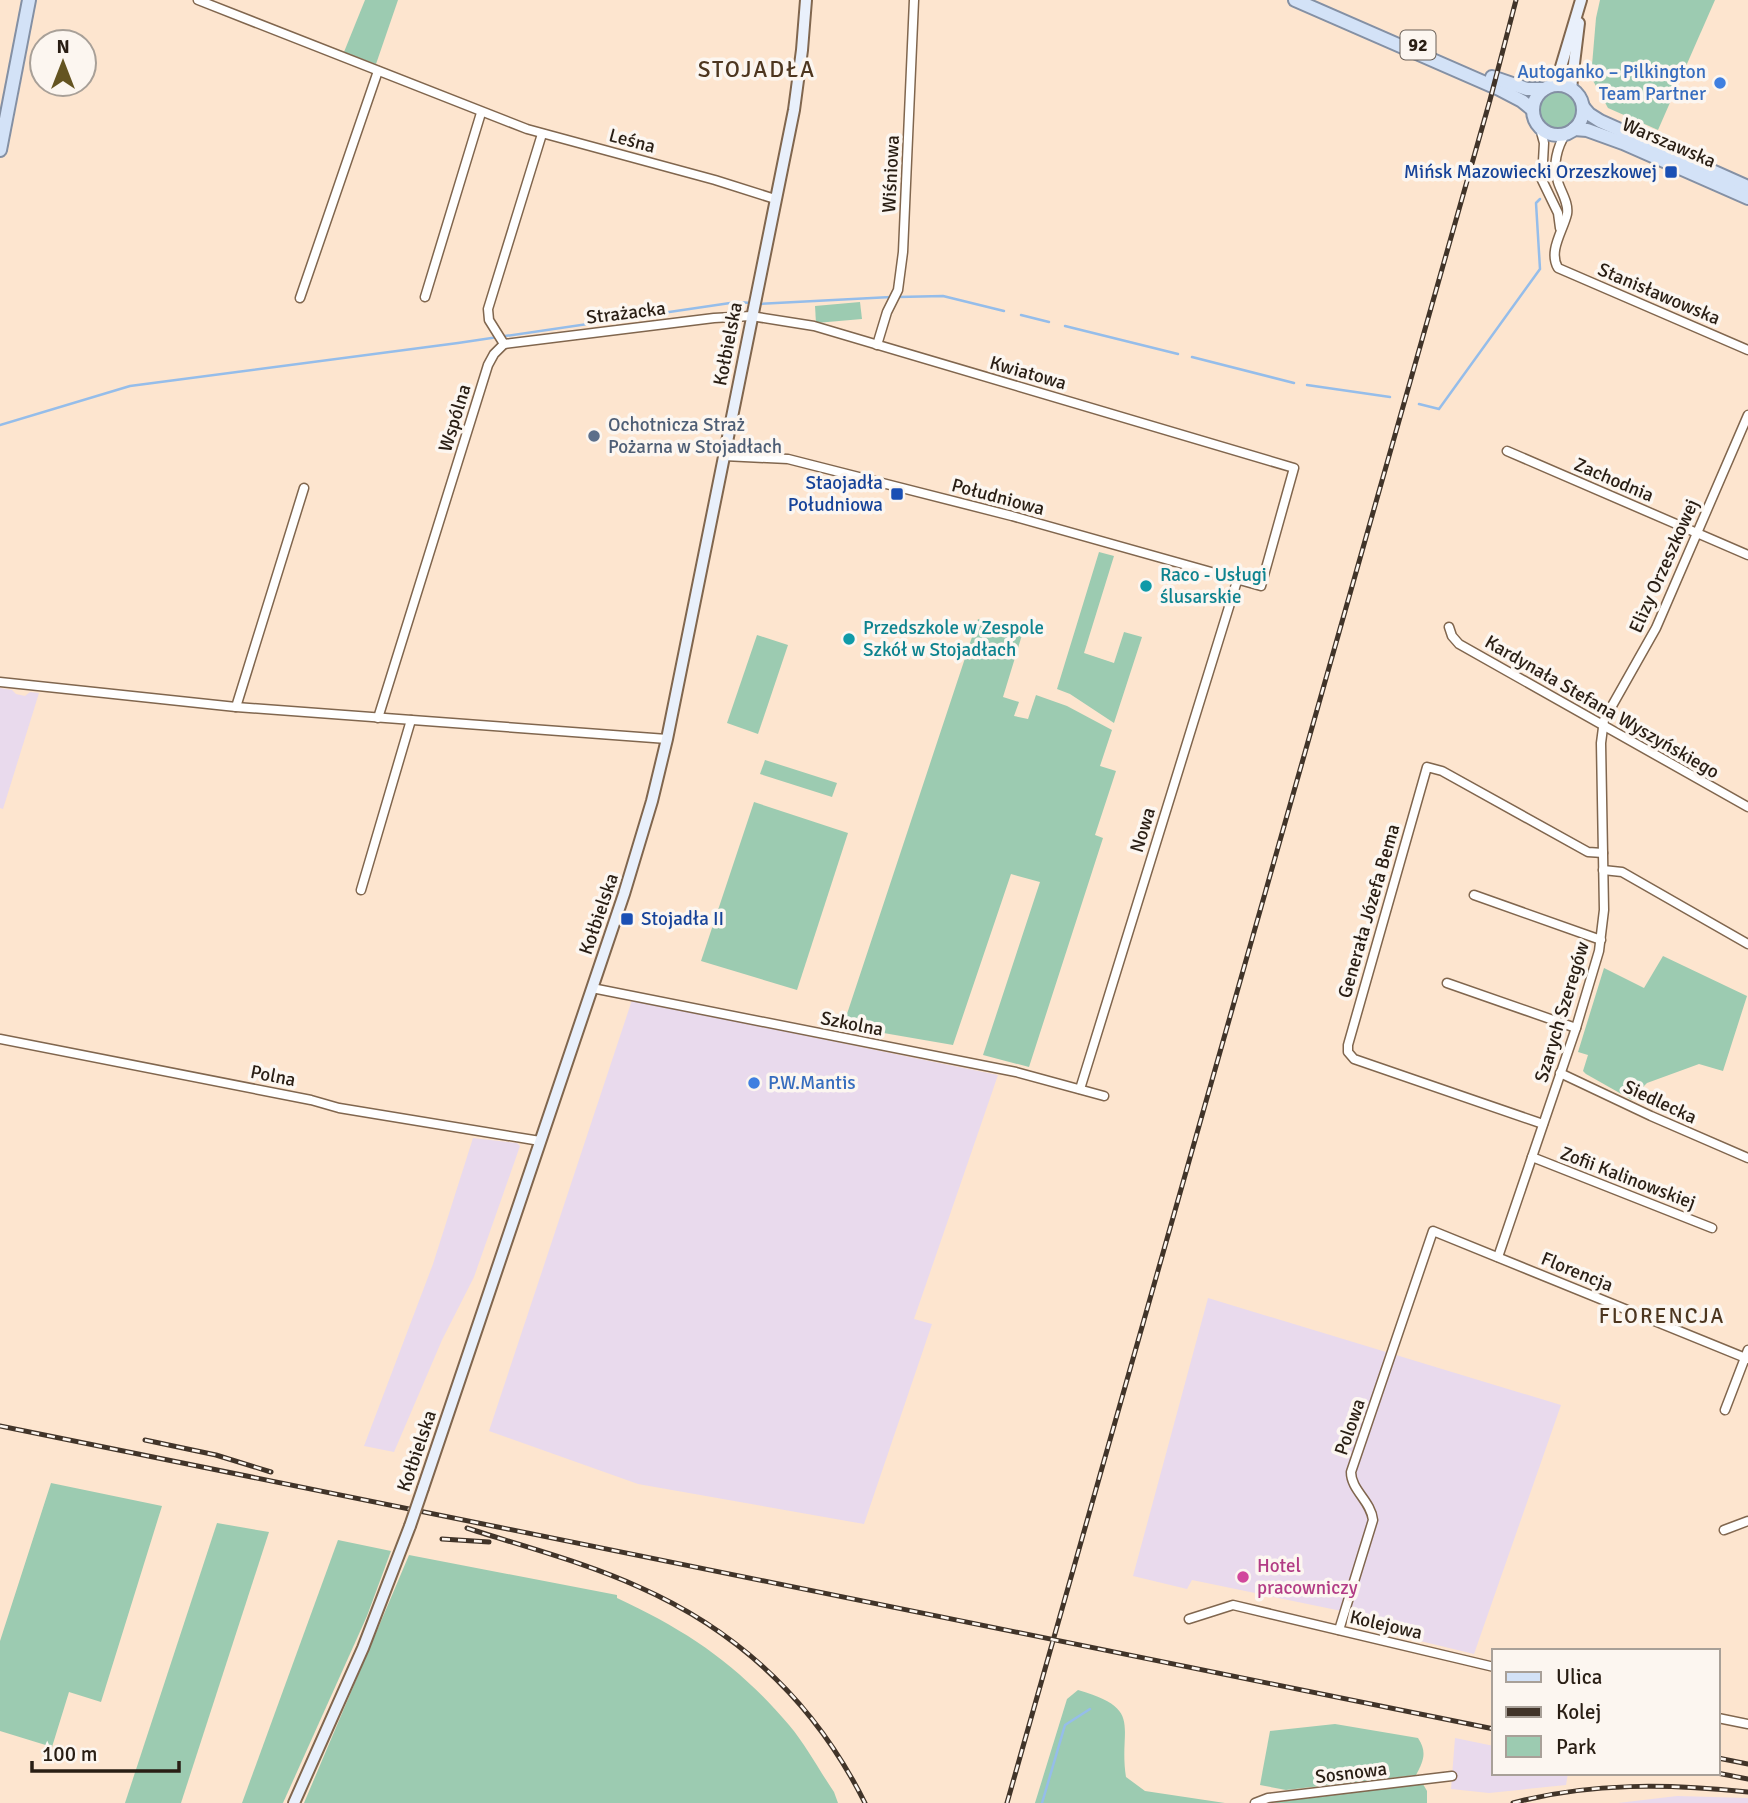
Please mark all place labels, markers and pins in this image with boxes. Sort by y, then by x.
place label: Autoganko – Pilkington Team Partner [1517,60,1706,106]
marker: Autoganko – Pilkington Team Partner [1712,75,1728,91]
place label: Mińsk Mazowiecki Orzeszkowej [1404,160,1657,184]
marker: Mińsk Mazowiecki Orzeszkowej [1663,164,1679,180]
place label: Ochotnicza Straż Pożarna w Stojadłach [608,413,782,459]
marker: Ochotnicza Straż Pożarna w Stojadłach [586,428,602,444]
place label: Staojadła Południowa [788,471,883,517]
marker: Staojadła Południowa [889,486,905,502]
place label: Raco - Usługi ślusarskie [1160,563,1267,609]
marker: Raco - Usługi ślusarskie [1138,578,1154,594]
place label: Przedszkole w Zespole Szkół w Stojadłach [863,616,1044,662]
marker: Przedszkole w Zespole Szkół w Stojadłach [841,631,857,647]
place label: Stojadła II [641,907,724,931]
marker: Stojadła II [619,911,635,927]
place label: P.W.Mantis [768,1071,856,1095]
marker: P.W.Mantis [746,1075,762,1091]
place label: Hotel pracowniczy [1257,1554,1358,1600]
marker: Hotel pracowniczy [1235,1569,1251,1585]

